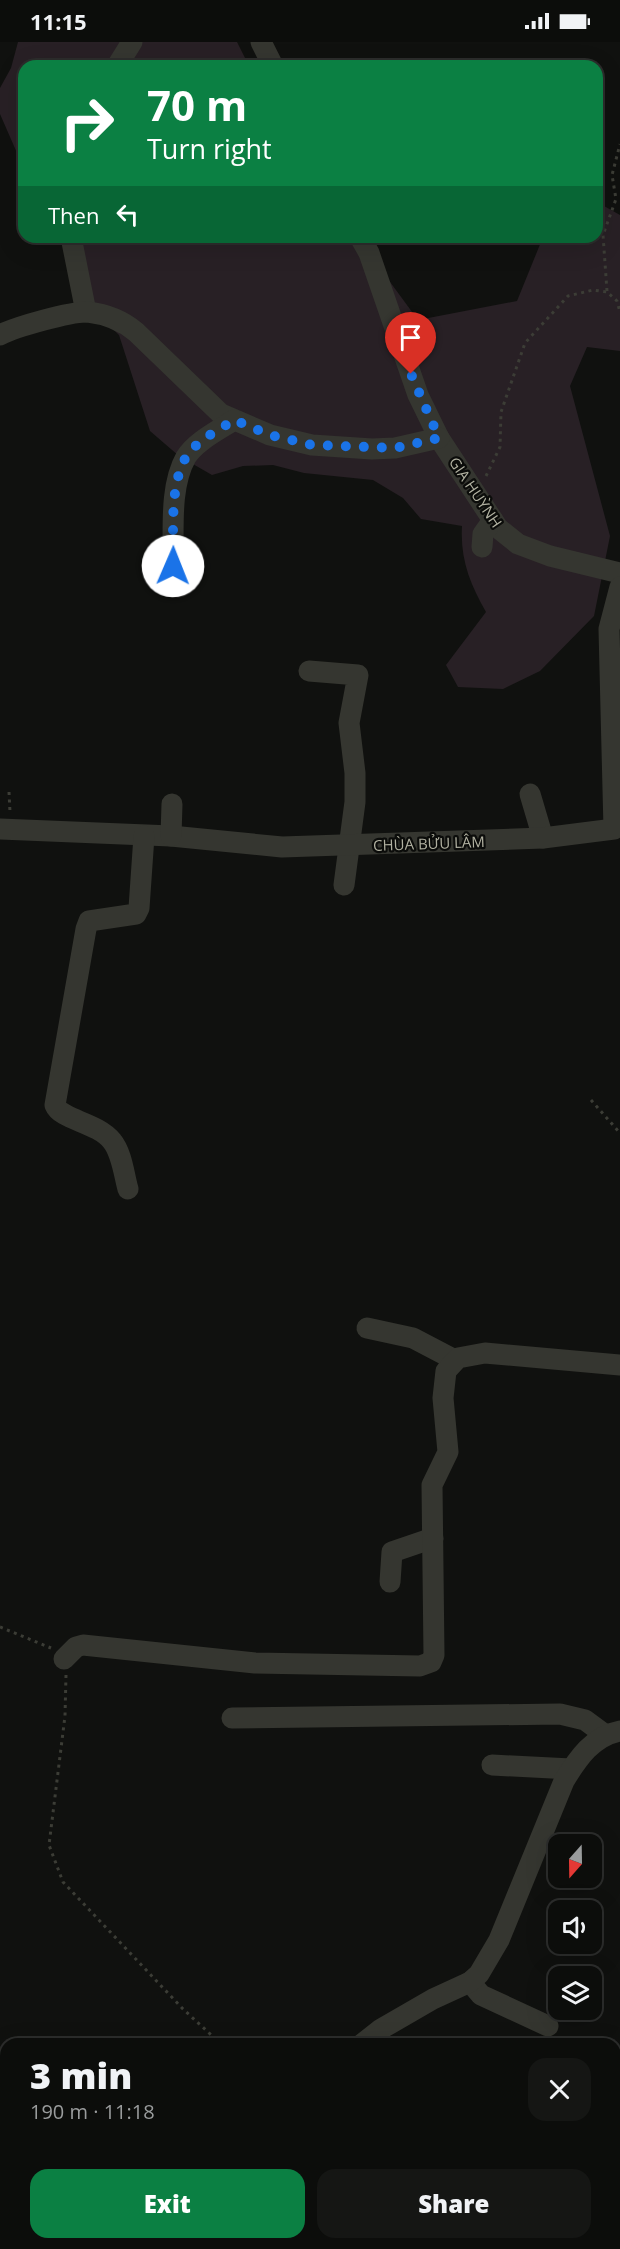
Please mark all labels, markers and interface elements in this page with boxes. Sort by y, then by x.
text: 11:15 [30,6,87,36]
text: 70 m [147,76,247,133]
icon: right [48,84,126,162]
text: Turn right [147,130,272,167]
icon: left [111,198,144,231]
text: Then [48,200,99,230]
pin [385,312,436,374]
icon: arrive [394,321,427,354]
street label: GIA HUỲNH [445,453,507,531]
position arrow [141,534,205,598]
street label: CHÙA BỬU LÂM [373,831,485,855]
north arrow [548,1834,602,1888]
map controls [548,1834,602,2020]
button: sound [548,1900,602,1954]
button: layers [548,1966,602,2020]
text: 3 min [30,2051,132,2100]
button: close [528,2058,591,2121]
text: 190 m · 11:18 [30,2098,155,2125]
button: Exit [30,2169,305,2238]
button: Share [317,2169,591,2238]

